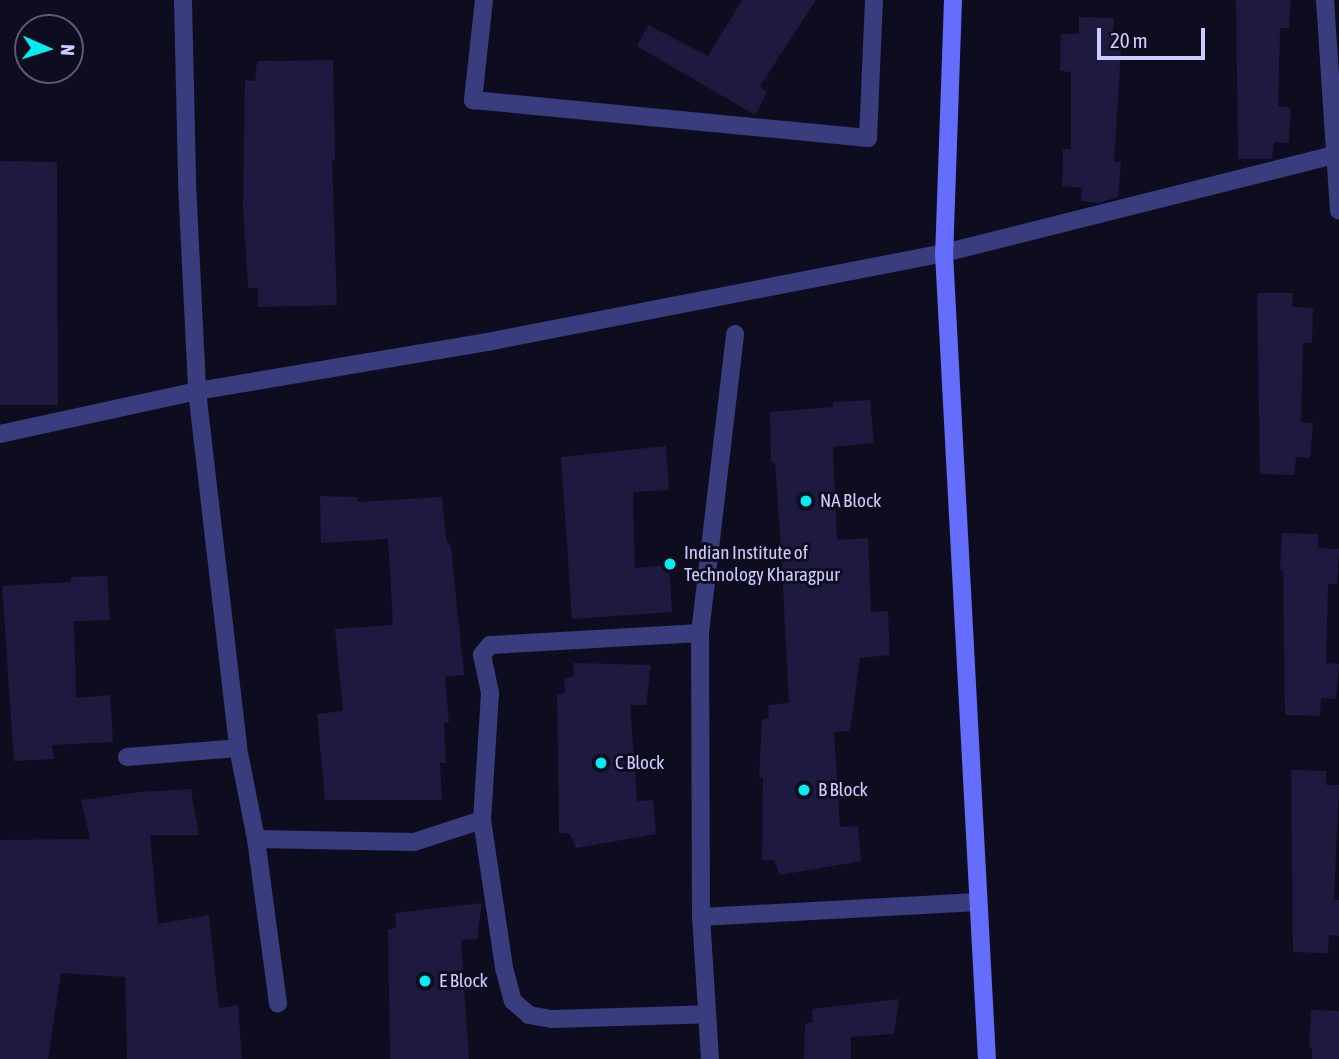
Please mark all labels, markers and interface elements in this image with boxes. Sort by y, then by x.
north arrow [14,14,84,84]
scale bar [1101,14,1210,58]
text: 20 m [1110,28,1148,52]
text: N [57,44,79,56]
place label: NA Block [820,490,881,512]
marker: NA Block [798,493,814,509]
place label: Indian Institute of Technology Kharagpur [684,542,840,586]
marker: Indian Institute of Technology Kharagpur [662,556,678,572]
place label: C Block [615,752,664,774]
marker: C Block [593,755,609,771]
place label: B Block [818,779,868,801]
marker: B Block [796,782,812,798]
place label: E Block [439,970,488,992]
marker: E Block [417,973,433,989]

